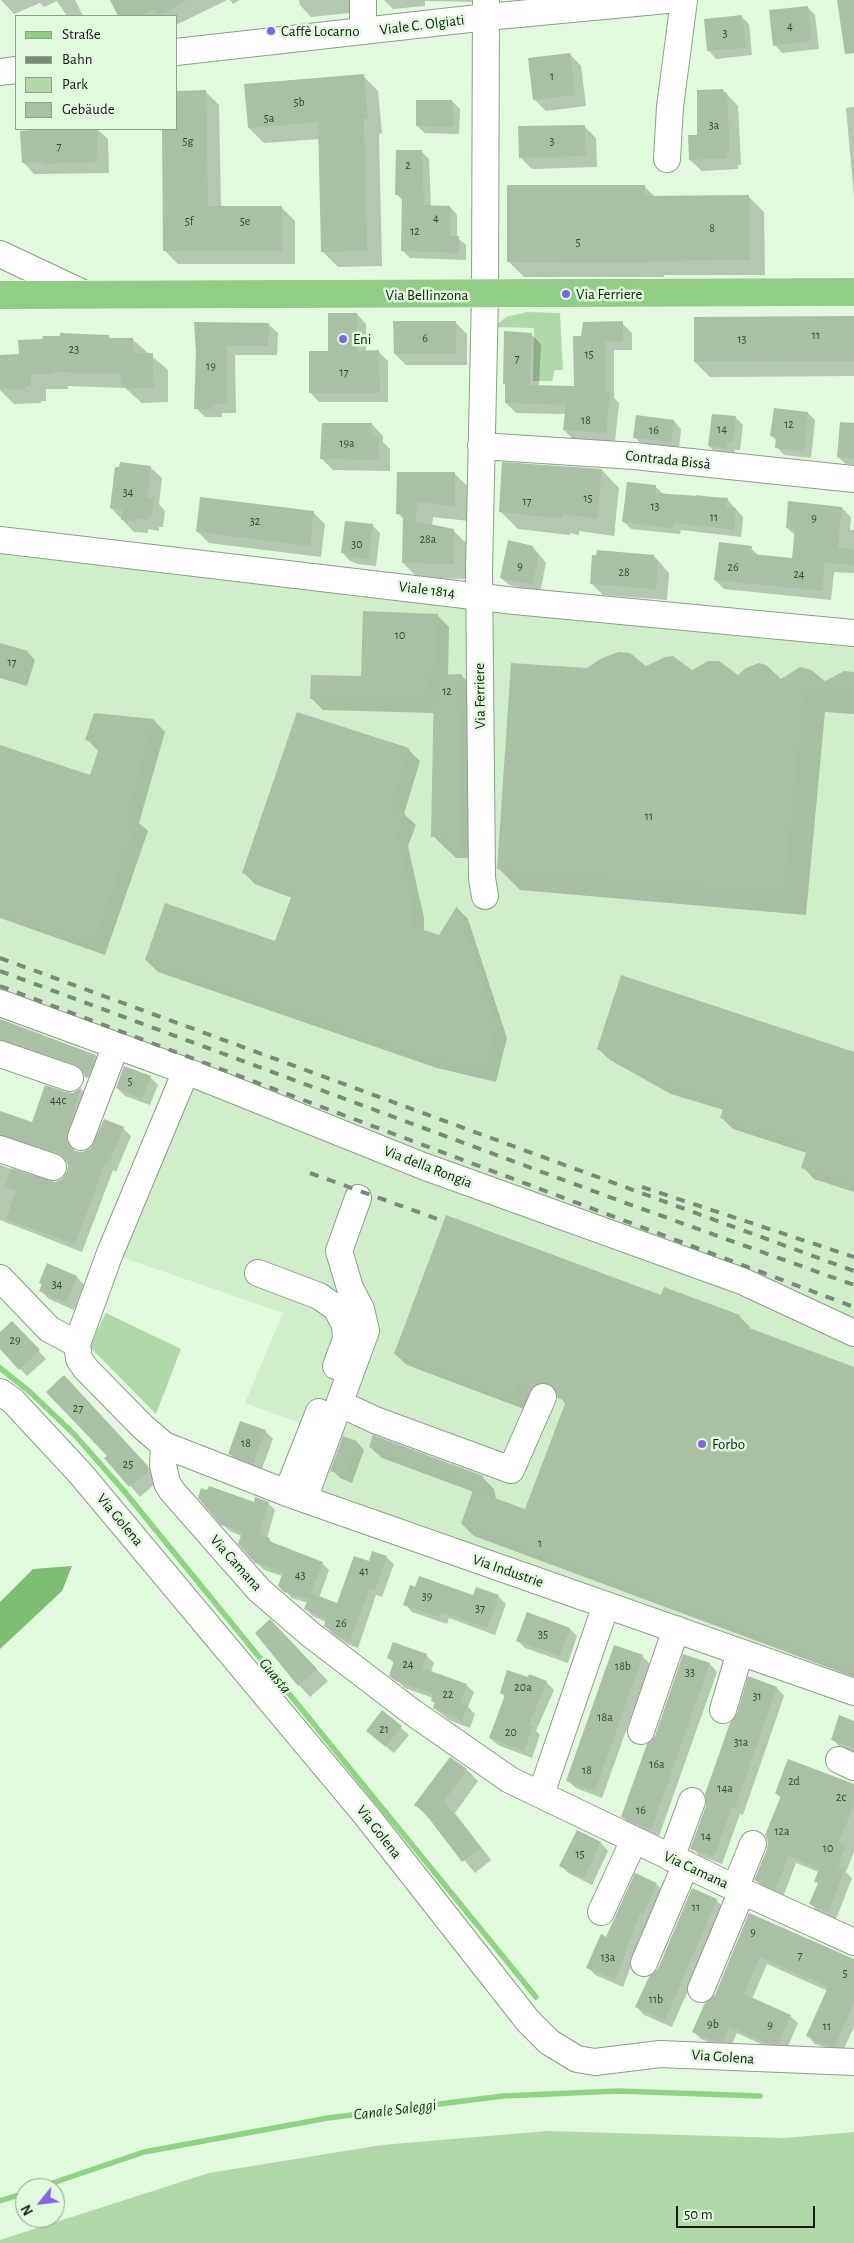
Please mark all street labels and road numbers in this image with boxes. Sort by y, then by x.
street label: Viale C. Olgiati [379,11,465,39]
street label: Via Bellinzona [386,286,468,304]
street label: Contrada Bissà [624,447,712,473]
street label: Viale 1814 [398,578,456,602]
street label: Via Ferriere [470,663,490,729]
street label: Via della Rongia [381,1142,475,1192]
street label: Via Golena [93,1490,147,1550]
street label: Via Camana [206,1531,266,1595]
street label: Via Industrie [470,1550,546,1592]
street label: Via Golena [353,1802,405,1862]
street label: Via Camana [661,1847,731,1893]
street label: Via Golena [691,2046,755,2068]

